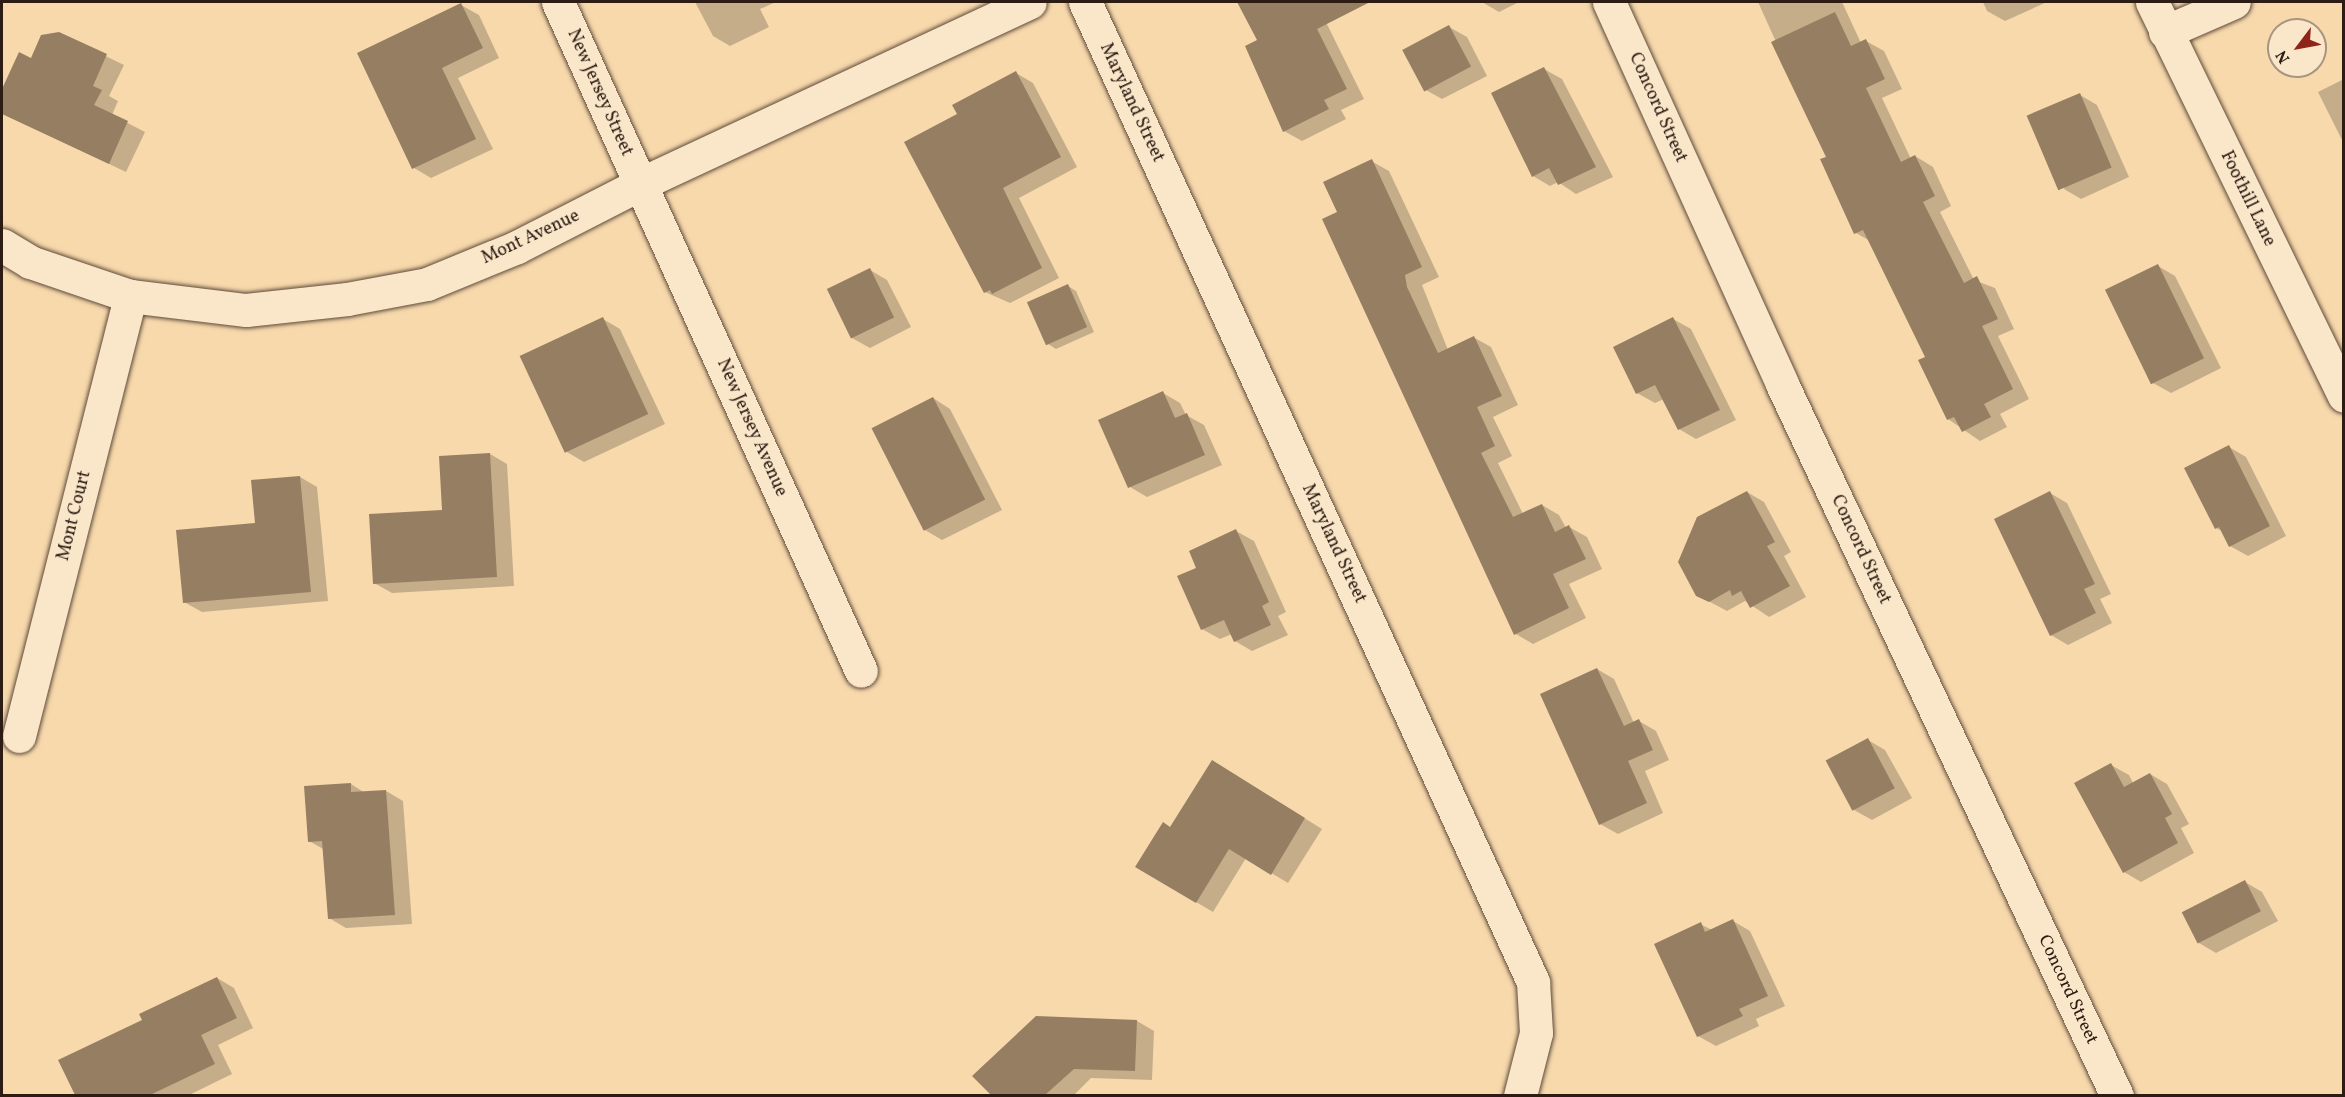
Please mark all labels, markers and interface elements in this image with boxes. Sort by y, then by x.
north arrow [2267,18,2327,78]
street label: New Jersey Street [561,26,637,160]
street label: Maryland Street [1094,40,1168,166]
text: N [2271,46,2296,67]
street label: Concord Street [1623,50,1691,166]
street label: Foothill Lane [2215,148,2279,250]
street label: Mont Avenue [479,206,583,270]
street label: New Jersey Avenue [711,355,791,501]
street label: Mont Court [53,469,97,563]
street label: Maryland Street [1296,481,1370,607]
street label: Concord Street [1825,492,1895,608]
street label: Concord Street [2032,932,2102,1048]

